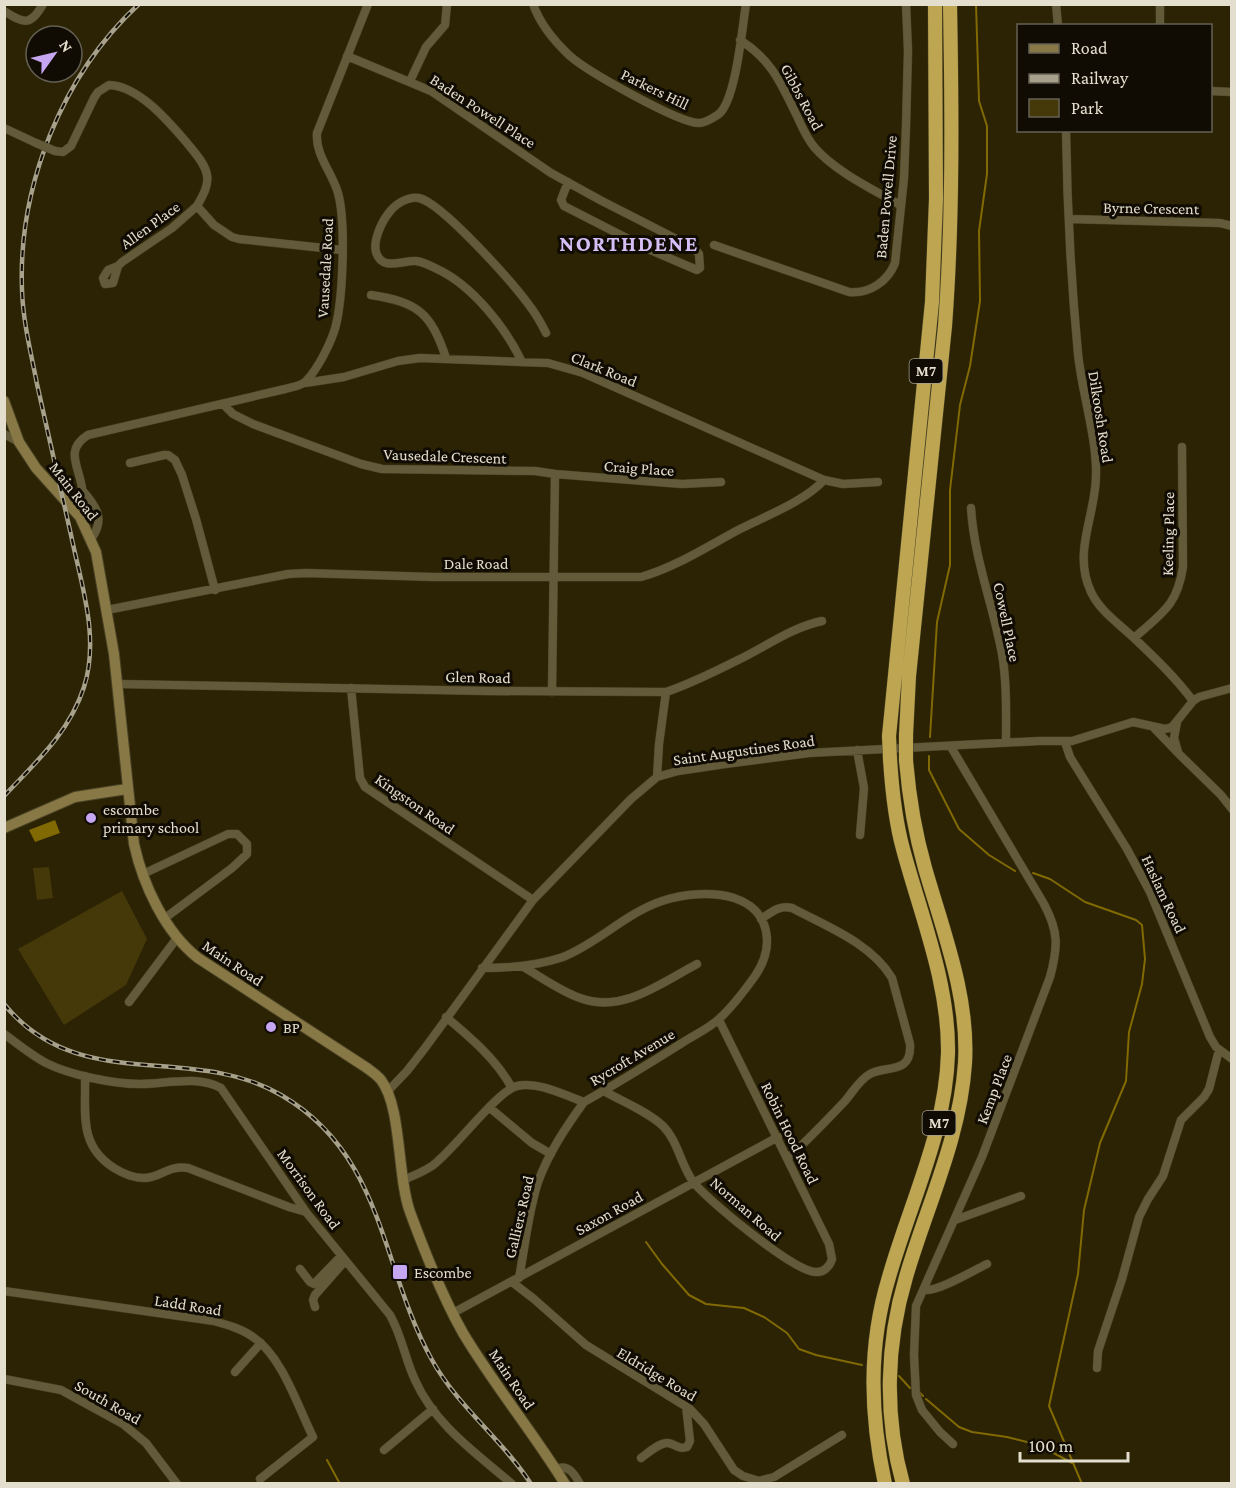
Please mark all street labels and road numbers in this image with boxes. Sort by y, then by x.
street label: Gibbs Road [777,61,827,133]
street label: Parkers Hill [618,65,692,113]
street label: Baden Powell Place [427,71,539,151]
street label: Baden Powell Drive [872,135,900,259]
street label: Allen Place [117,198,183,252]
street label: Byrne Crescent [1103,199,1200,218]
street label: Vausedale Road [314,217,336,318]
street label: Clark Road [569,348,640,390]
road number: M7 [910,359,942,383]
street label: Dilkoosh Road [1085,370,1117,465]
street label: Vausedale Crescent [383,445,508,467]
street label: Craig Place [603,457,675,480]
street label: Main Road [46,459,102,524]
street label: Keeling Place [1159,492,1178,576]
street label: Dale Road [444,555,509,572]
street label: Cowell Place [990,581,1024,663]
street label: Glen Road [445,668,511,686]
street label: Saint Augustines Road [672,732,817,769]
street label: Kingston Road [371,770,458,839]
street label: Haslam Road [1139,852,1190,936]
street label: Main Road [200,937,267,990]
street label: Rycroft Avenue [587,1025,678,1090]
street label: Kemp Place [973,1052,1016,1127]
street label: Robin Hood Road [758,1079,822,1187]
road number: M7 [922,1111,956,1135]
street label: Morrison Road [274,1146,344,1233]
street label: Galliers Road [501,1173,537,1260]
street label: Norman Road [707,1174,785,1245]
street label: Saxon Road [572,1187,646,1238]
street label: Ladd Road [153,1291,223,1319]
street label: Eldridge Road [614,1344,700,1406]
street label: Main Road [486,1346,539,1413]
street label: South Road [72,1376,144,1428]

